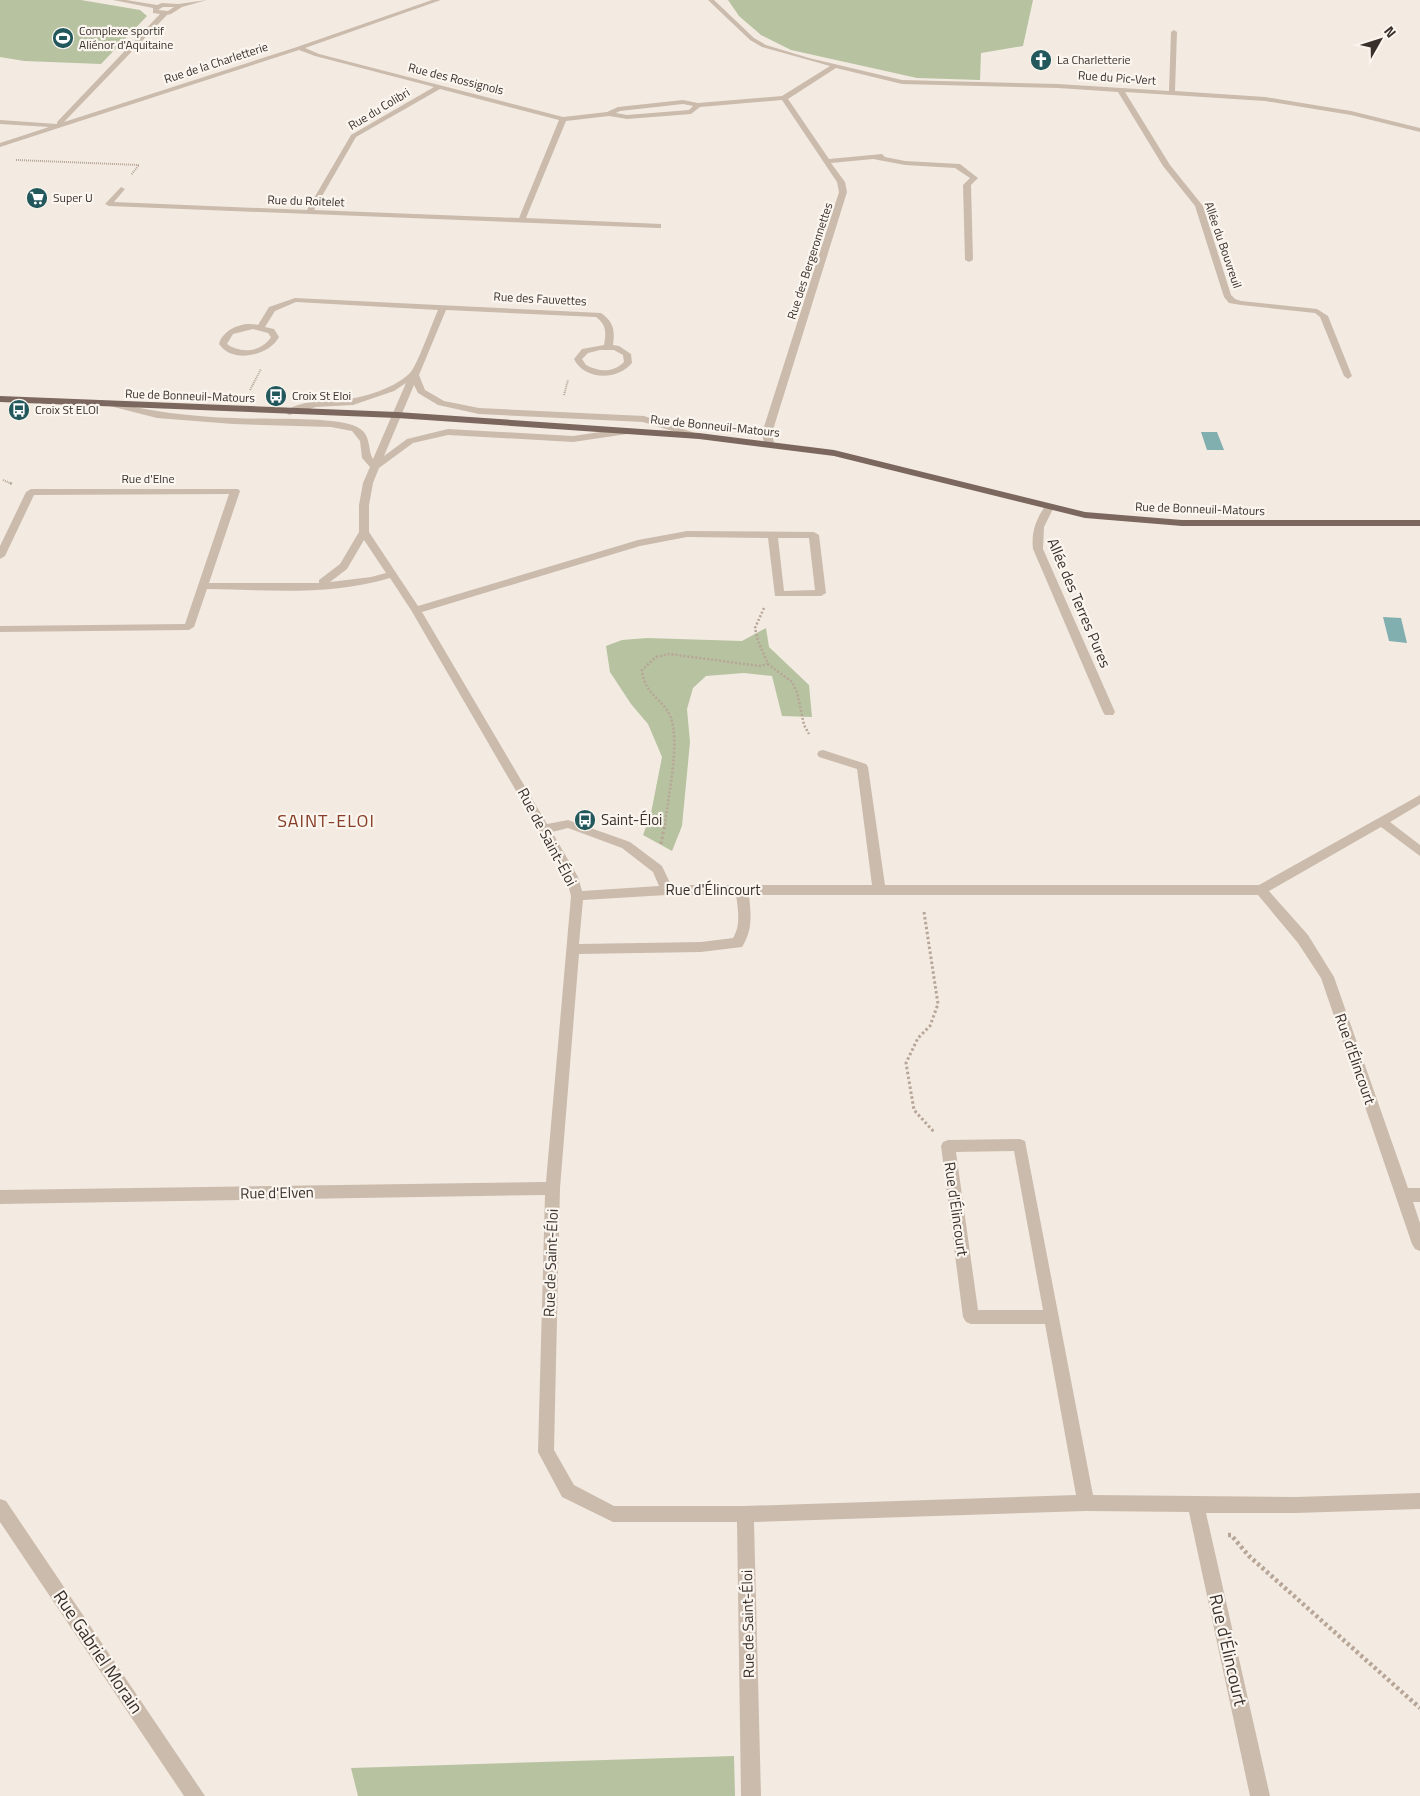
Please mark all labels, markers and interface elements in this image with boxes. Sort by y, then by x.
north arrow [1355,15,1405,65]
place label: Complexe sportif Aliénor d'Aquitaine [79,21,173,54]
text: N [1379,21,1402,42]
sports icon: Complexe sportif Aliénor d'Aquitaine [51,26,75,50]
street label: Rue de la Charletterie [161,37,270,88]
church icon: La Charletterie [1029,48,1053,72]
place label: La Charletterie [1057,50,1131,69]
street label: Rue des Rossignols [406,57,506,100]
street label: Rue du Pic-Vert [1077,65,1157,90]
street label: Rue du Colibri [344,83,413,134]
supermarket icon: Super U [25,186,49,210]
place label: Super U [53,188,93,207]
street label: Rue du Roitelet [267,190,346,211]
street label: Rue des Bergeronnettes [782,199,838,322]
street label: Allée du Bouvreuil [1200,199,1247,291]
street label: Rue des Fauvettes [493,287,587,310]
street label: Rue de Bonneuil-Matours [125,384,256,407]
bus stop icon: Croix St Eloi [264,384,288,408]
place label: Croix St Eloi [292,386,351,405]
bus stop icon: Croix St ELOI [7,398,31,422]
place label: Croix St ELOI [35,400,99,419]
street label: Rue de Bonneuil-Matours [649,409,781,442]
street label: Rue d'Elne [121,469,175,488]
street label: Rue de Bonneuil-Matours [1135,497,1266,520]
street label: Allée des Terres Pures [1042,534,1117,671]
street label: Rue de Saint-Éloi [512,784,583,890]
district label: SAINT-ELOI [277,807,375,834]
bus stop icon: Saint-Éloi [573,808,597,832]
place label: Saint-Éloi [601,808,662,831]
street label: Rue d'Élincourt [666,878,761,901]
street label: Rue d'Élincourt [1329,1010,1382,1108]
street label: Rue d'Élincourt [938,1160,975,1258]
street label: Rue d'Elven [240,1180,314,1205]
street label: Rue de Saint-Éloi [537,1208,564,1317]
street label: Rue de Saint-Éloi [735,1570,760,1678]
street label: Rue Gabriel Morain [47,1584,150,1719]
street label: Rue d'Élincourt [1203,1591,1255,1709]

